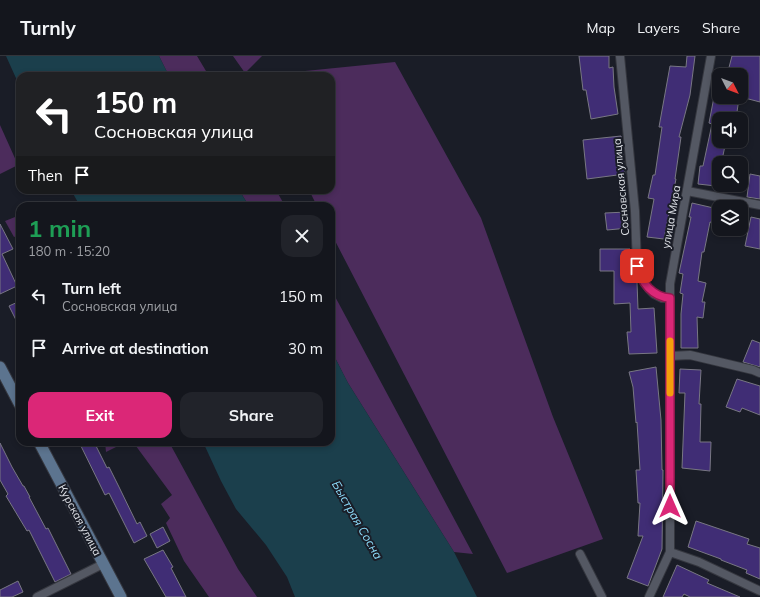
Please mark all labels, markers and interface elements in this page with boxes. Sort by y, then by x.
text: Turnly [20,16,76,40]
text: Map [586,19,615,37]
text: Layers [637,19,680,37]
text: Share [702,19,740,37]
north arrow [712,68,748,104]
map controls [712,68,748,236]
text: 150 m [94,85,177,120]
icon: left [28,88,80,140]
button: sound [712,112,748,148]
text: Сосновская улица [94,120,254,143]
street label: Сосновская улица [610,138,632,236]
button: search [712,156,748,192]
icon: arrive [71,164,93,186]
text: Then [28,166,63,185]
street label: улица Мира [659,184,683,250]
button: layers [712,200,748,236]
text: 1 min [28,213,91,243]
button: close [281,215,323,257]
text: 180 m · 15:20 [28,243,110,259]
pin [620,249,654,283]
icon: arrive [626,255,648,277]
text: Turn left [62,279,121,298]
icon: left [28,285,50,307]
text: 150 m [279,287,323,306]
text: Сосновская улица [62,298,177,314]
icon: arrive [28,337,50,359]
text: Arrive at destination [62,339,209,358]
text: 30 m [288,339,323,358]
button: Exit [28,392,172,438]
button: Share [180,392,323,438]
water label: Быстрая Сосна [329,478,386,562]
street label: Курская улица [55,482,105,558]
position arrow [649,485,691,527]

